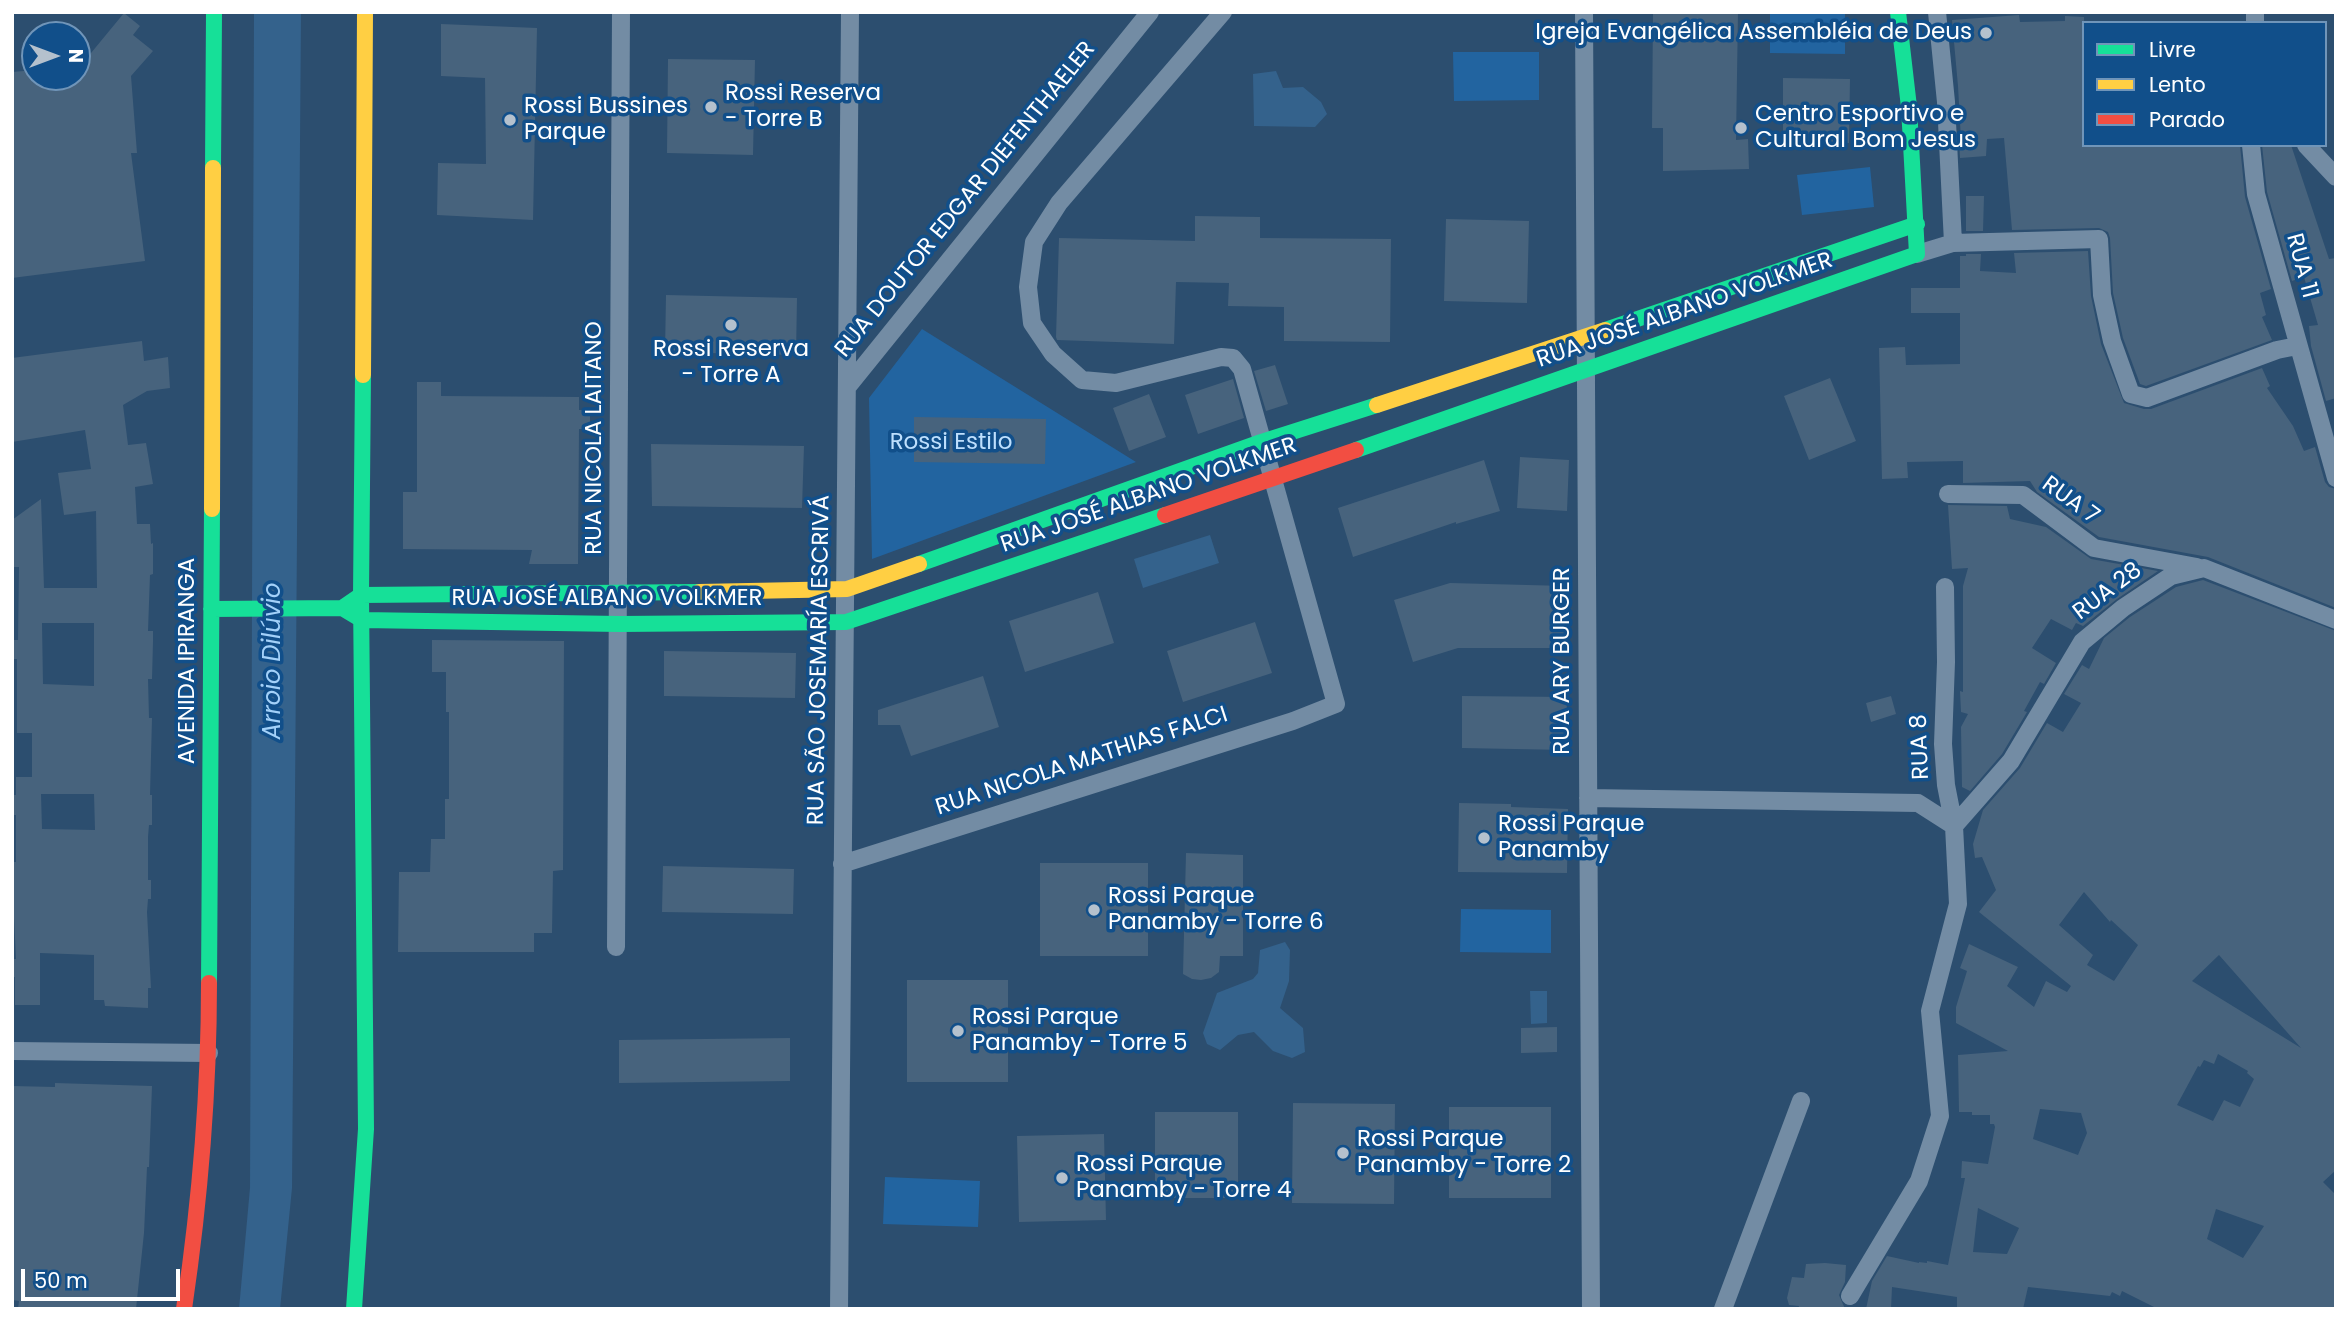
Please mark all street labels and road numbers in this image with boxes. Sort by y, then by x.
street label: RUA DOUTOR EDGAR DIEFENTHAELER [830,37,1102,363]
street label: RUA 11 [2279,231,2323,301]
street label: RUA JOSÉ ALBANO VOLKMER [1533,247,1837,375]
street label: RUA NICOLA LAITANO [581,321,609,555]
street label: RUA JOSÉ ALBANO VOLKMER [997,432,1301,560]
street label: RUA 7 [2036,471,2104,531]
street label: RUA SÃO JOSEMARÍA ESCRIVÁ [803,495,837,825]
street label: RUA 28 [2068,557,2148,627]
street label: AVENIDA IPIRANGA [174,558,202,764]
street label: RUA ARY BURGER [1549,567,1577,755]
street label: RUA JOSÉ ALBANO VOLKMER [451,585,763,613]
street label: RUA NICOLA MATHIAS FALCI [933,702,1231,822]
street label: RUA 8 [1906,714,1936,780]

